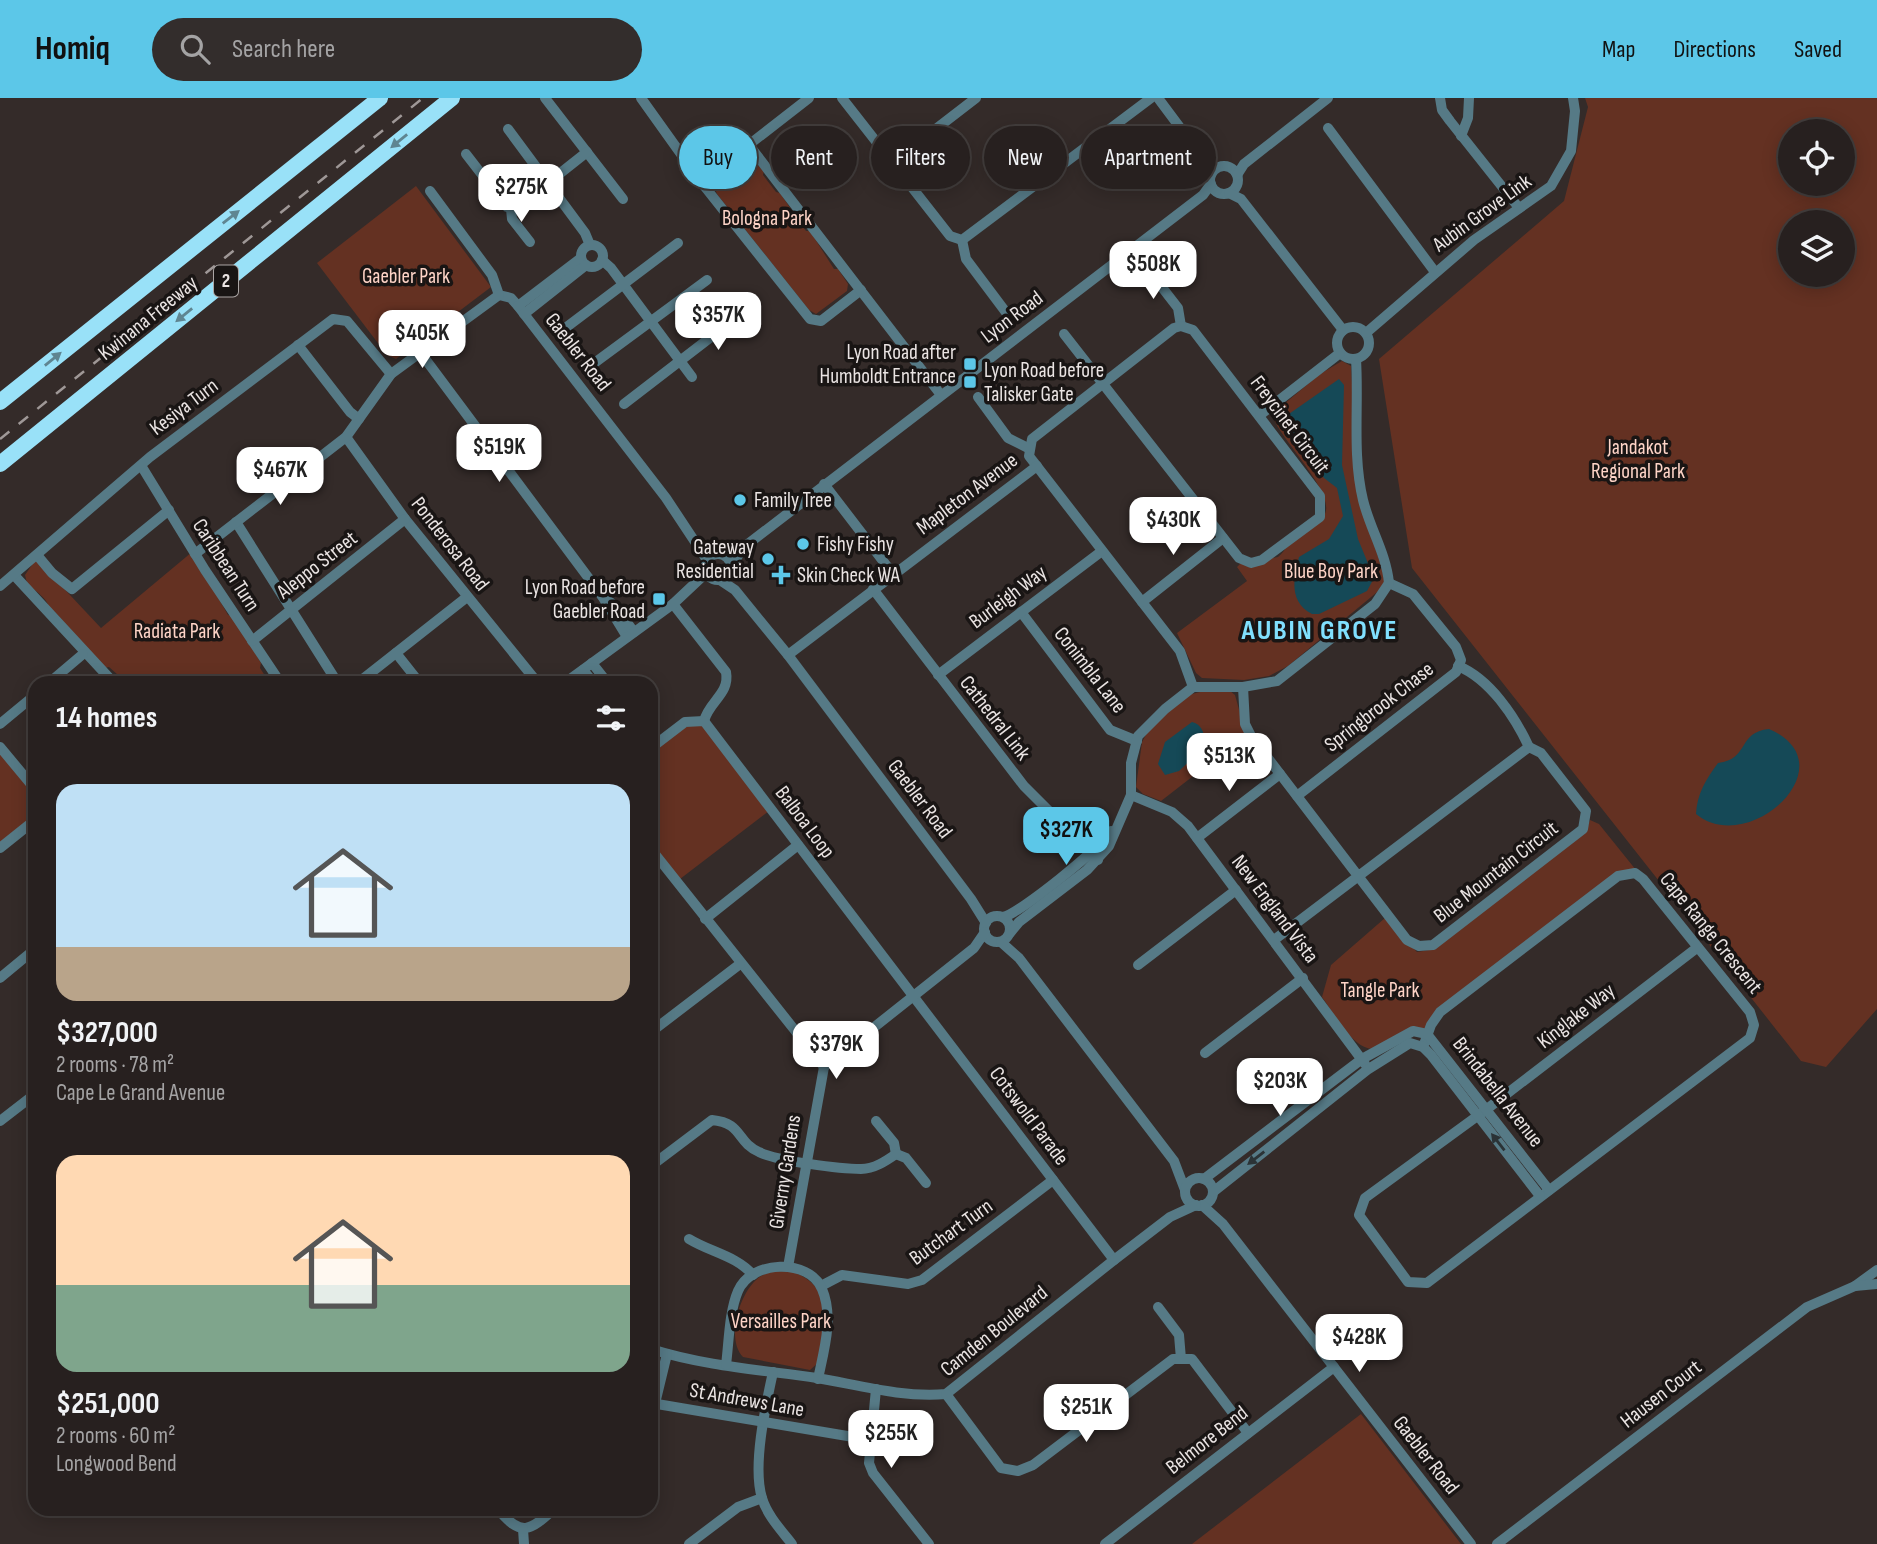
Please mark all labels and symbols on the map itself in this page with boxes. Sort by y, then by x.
one-way arrow [390,133,407,148]
pin: $275K [472,164,570,224]
street label: Aubin Grove Link [1427,169,1536,258]
park label: Bologna Park [722,206,812,231]
one-way arrow [221,209,239,224]
pin: $508K [1104,242,1202,301]
park label: Gaebler Park [362,264,450,289]
road number: 2 [214,266,238,296]
street label: Kwinana Freeway [93,270,203,366]
street label: Lyon Road [976,286,1048,348]
pin: $357K [669,292,767,352]
one-way arrow [176,308,194,323]
street label: Gaebler Road [540,308,616,396]
pin: $405K [373,310,471,370]
place label: Lyon Road after Humboldt Entrance [820,340,956,389]
one-way arrow [44,351,62,366]
marker: Lyon Road after Humboldt Entrance [962,356,978,372]
place label: Lyon Road before Talisker Gate [984,358,1104,407]
street label: Freycinet Circuit [1245,371,1335,479]
street label: Kesiya Turn [145,373,223,441]
marker: Lyon Road before Talisker Gate [962,374,978,390]
pin: $519K [450,424,548,484]
park label: Jandakot Regional Park [1591,435,1685,484]
pin: $467K [231,448,329,507]
street label: Mapleton Avenue [911,448,1023,540]
place label: Family Tree [754,488,832,513]
street label: Ponderosa Road [406,492,494,596]
marker: Family Tree [732,492,748,508]
pin: $430K [1124,498,1222,557]
street label: Caribbean Turn [187,514,265,616]
street label: Aleppo Street [271,526,362,605]
place label: Fishy Fishy [817,532,894,557]
place label: Gateway Residential [676,535,754,584]
marker: Fishy Fishy [795,536,811,552]
marker: Gateway Residential [760,551,776,567]
park label: Blue Boy Park [1284,559,1378,584]
street label: Burleigh Way [964,560,1052,634]
place label: Skin Check WA [797,563,901,588]
marker: Skin Check WA [771,565,791,585]
place label: Lyon Road before Gaebler Road [525,575,645,624]
marker: Lyon Road before Gaebler Road [651,591,667,607]
district label: AUBIN GROVE [1241,614,1398,647]
park label: Radiata Park [134,619,220,644]
street label: Conimbla Lane [1049,622,1131,718]
street label: Springbrook Chase [1320,657,1438,757]
street label: Cathedral Link [954,671,1036,765]
pin: $513K [1180,734,1278,793]
street label: Gaebler Road [882,755,958,843]
street label: Balboa Loop [770,781,840,863]
pin: $327K [1017,808,1115,867]
street label: Blue Mountain Circuit [1429,816,1563,928]
street label: New England Vista [1226,850,1324,968]
street label: Cape Range Crescent [1654,867,1768,999]
park label: Tangle Park [1340,978,1420,1003]
street label: Kinglake Way [1532,978,1620,1054]
pin: $379K [787,1021,885,1081]
street label: Brindabella Avenue [1447,1032,1549,1152]
pin: $203K [1231,1058,1329,1118]
street label: Cotswold Parade [984,1062,1074,1170]
street label: Giverny Gardens [764,1113,806,1231]
one-way arrow [1491,1133,1505,1151]
one-way arrow [1247,1150,1265,1164]
street label: Butchart Turn [905,1193,997,1271]
street label: Camden Boulevard [935,1280,1053,1382]
park label: Versailles Park [731,1309,831,1334]
pin: $428K [1310,1314,1408,1374]
street label: Hausen Court [1615,1355,1707,1433]
street label: St Andrews Lane [688,1378,806,1422]
pin: $251K [1037,1384,1135,1444]
street label: Belmore Bend [1161,1400,1253,1480]
pin: $255K [842,1410,940,1470]
street label: Gaebler Road [1388,1411,1464,1499]

